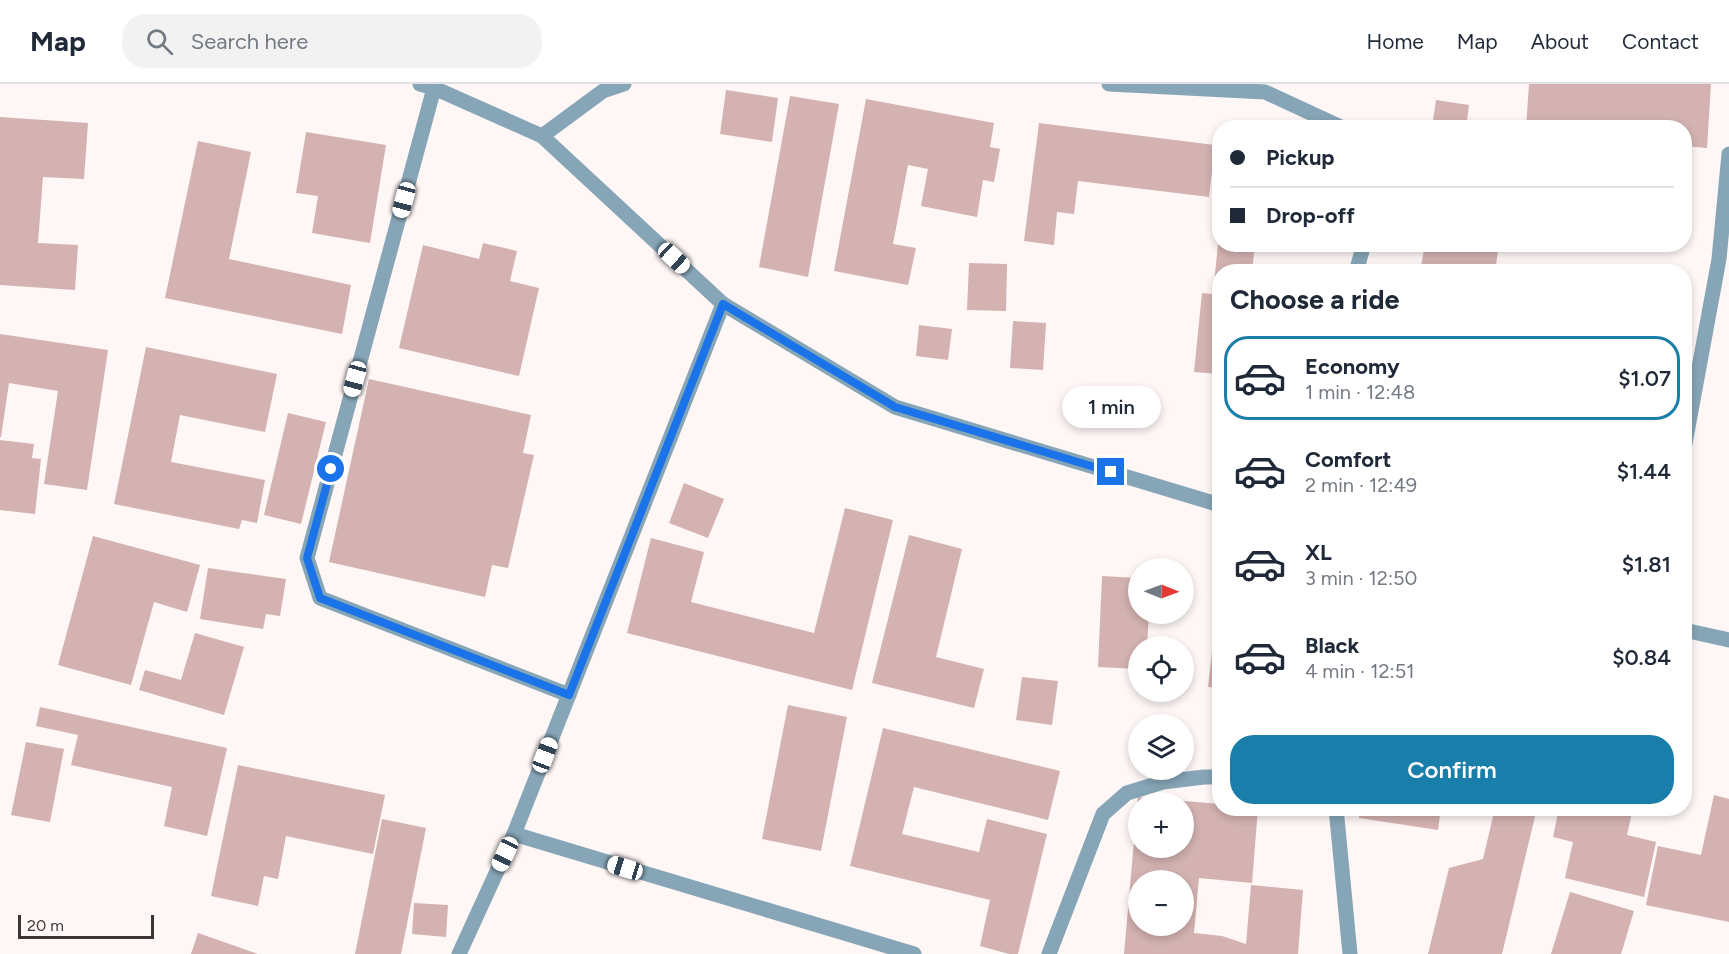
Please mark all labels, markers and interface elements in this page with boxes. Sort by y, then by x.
search box [122,14,542,68]
text: Map [30,24,86,58]
icon: search [143,25,176,58]
text: Search here [191,28,308,55]
text: Home [1367,29,1424,54]
text: Map [1457,29,1498,54]
text: About [1531,29,1589,54]
text: Contact [1622,29,1699,54]
text: Pickup [1266,144,1335,171]
car [391,180,417,220]
text: Drop-off [1266,202,1355,229]
car [655,239,693,277]
text: Choose a ride [1230,283,1399,316]
icon: car [1233,351,1287,405]
text: Economy [1305,353,1400,380]
car [342,359,368,399]
text: $1.07 [1618,365,1671,392]
text: 1 min · 12:48 [1305,380,1415,404]
callout: 1 min [1062,385,1160,427]
text: 1 min [1088,395,1135,419]
icon: car [1233,444,1287,498]
text: Comfort [1305,446,1391,473]
route start [317,455,344,482]
route end [1097,458,1124,485]
text: $1.44 [1617,458,1671,485]
text: 2 min · 12:49 [1305,473,1417,497]
icon: car [1233,537,1287,591]
text: XL [1305,539,1332,566]
text: $1.81 [1622,551,1671,578]
north arrow [1128,558,1194,624]
map controls [1128,558,1194,936]
text: 3 min · 12:50 [1305,566,1417,590]
icon: car [1233,630,1287,684]
text: Black [1305,632,1359,659]
button: locate [1128,636,1194,702]
text: $0.84 [1612,644,1671,671]
text: 4 min · 12:51 [1305,659,1414,683]
button: layers [1128,714,1194,780]
car [530,735,560,775]
button: Confirm [1230,735,1674,804]
button: + [1128,792,1194,858]
car [489,834,521,874]
car [605,854,645,882]
button: − [1128,870,1194,936]
scale bar [18,912,154,940]
text: 20 m [27,916,64,935]

